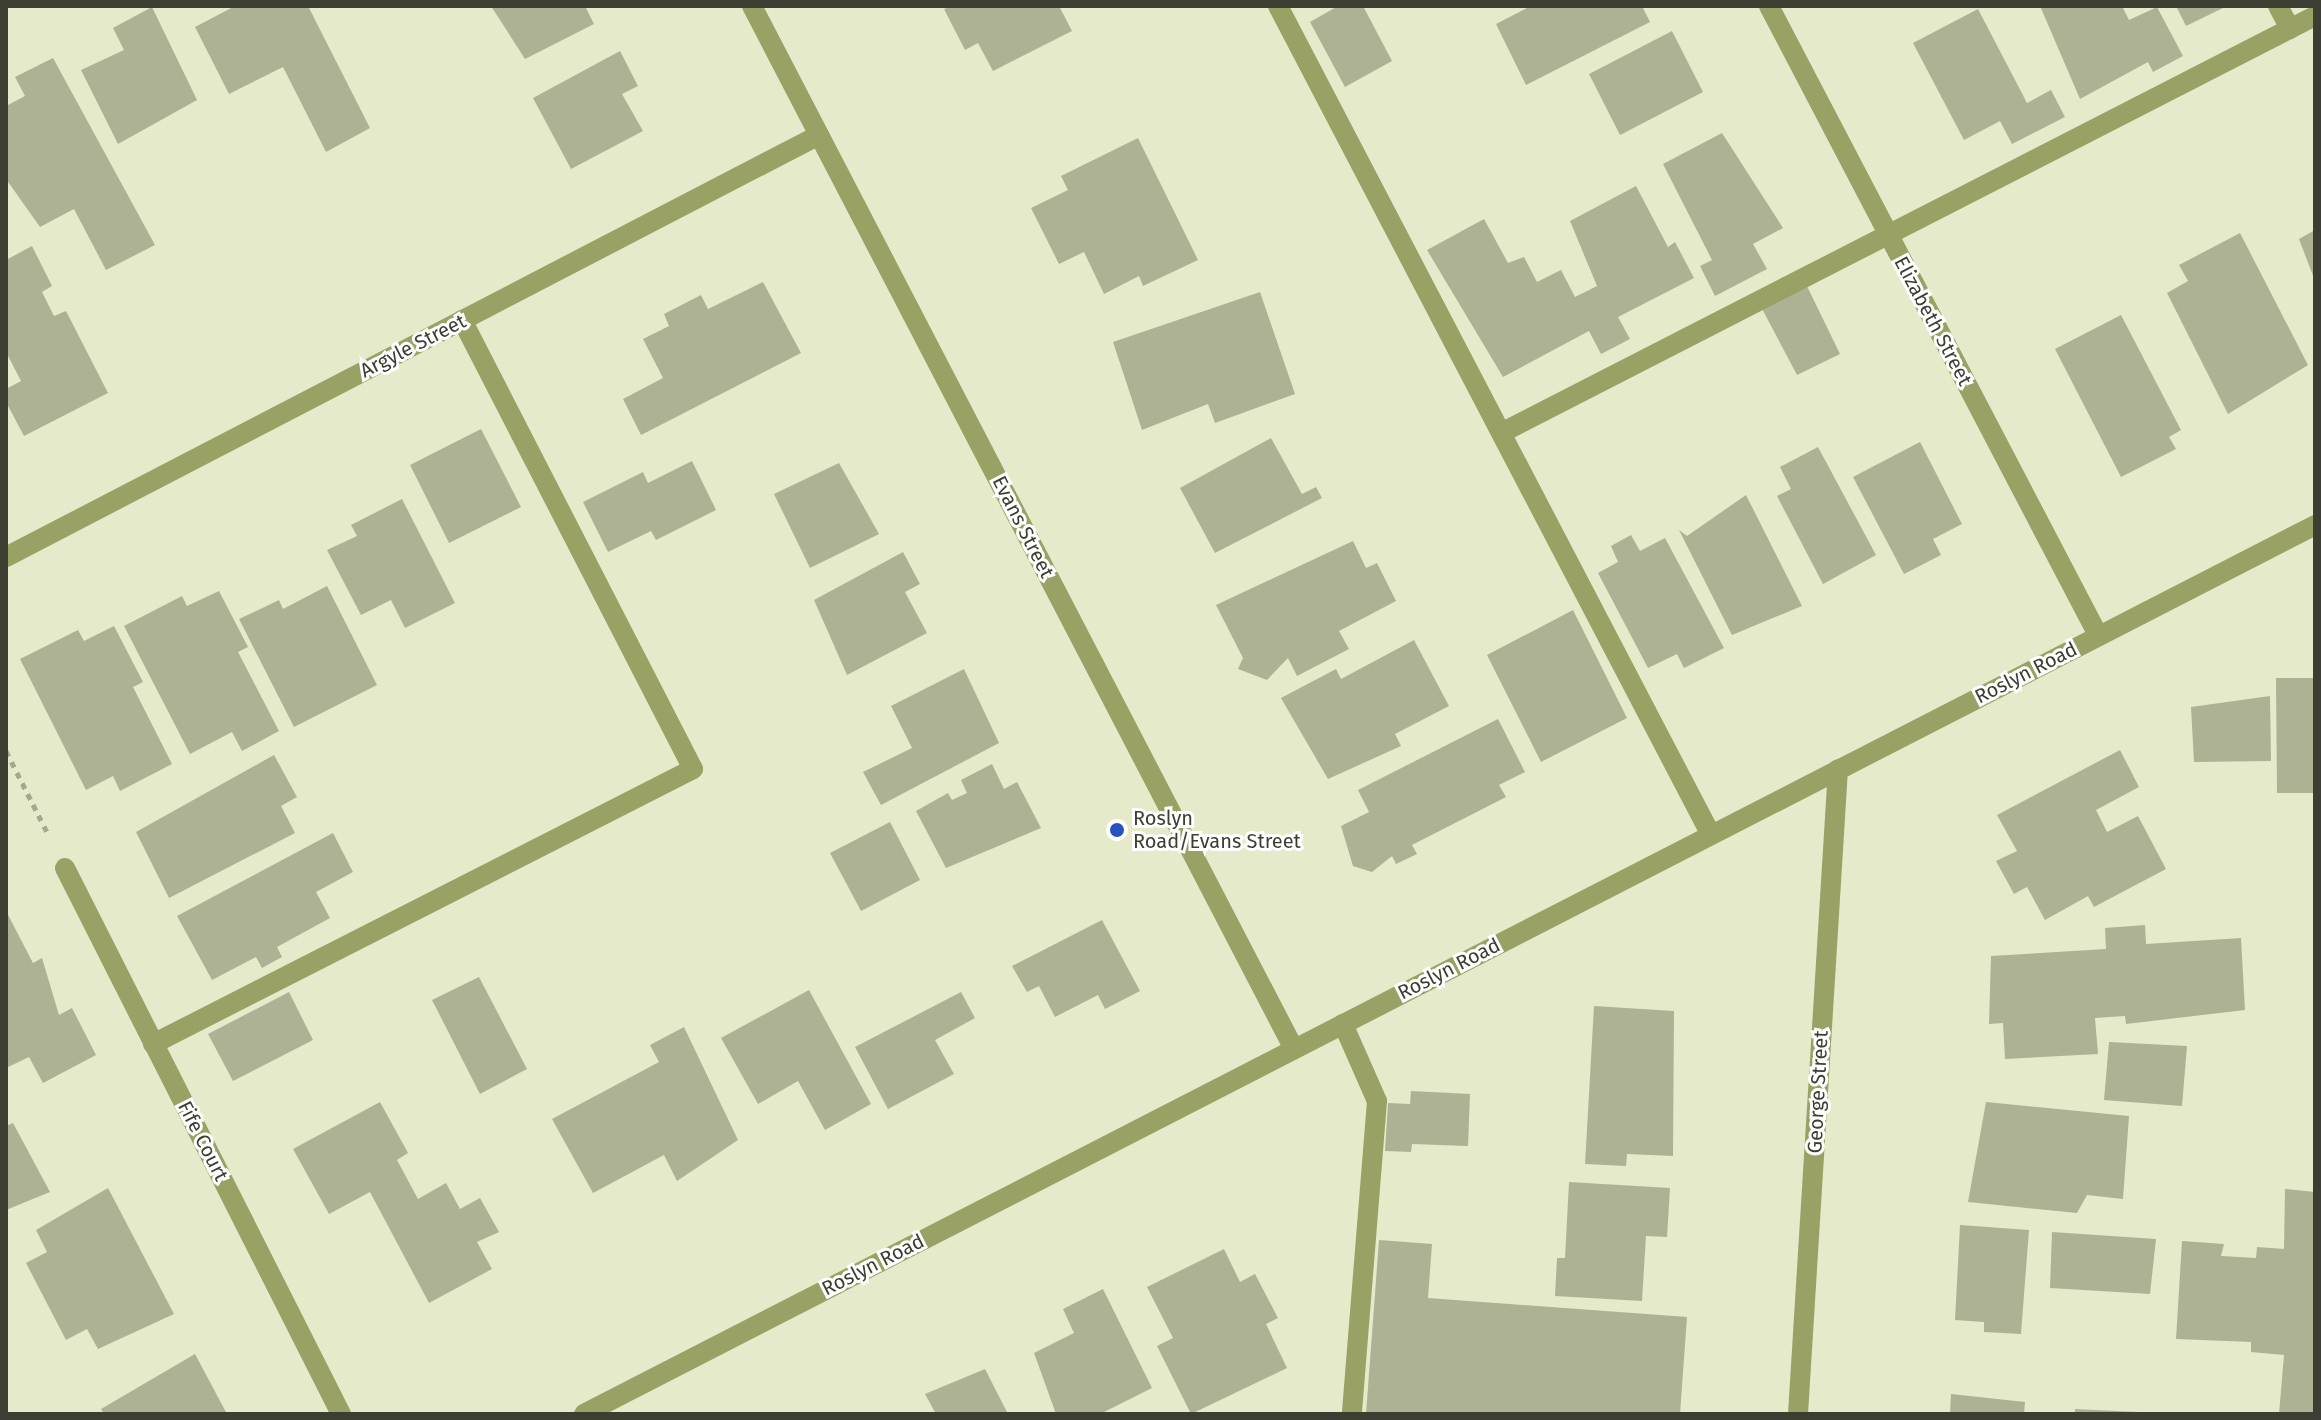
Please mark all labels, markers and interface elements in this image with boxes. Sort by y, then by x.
street label: Elizabeth Street [1889,252,1977,390]
street label: Argyle Street [356,309,470,383]
street label: Evans Street [987,472,1059,582]
street label: Roslyn Road [1971,637,2081,709]
place label: Roslyn Road/Evans Street [1133,806,1301,853]
marker: Roslyn Road/Evans Street [1108,821,1126,839]
street label: Roslyn Road [1394,933,1504,1005]
street label: George Street [1803,1030,1833,1154]
street label: Fife Court [173,1097,233,1185]
street label: Roslyn Road [818,1229,928,1301]

